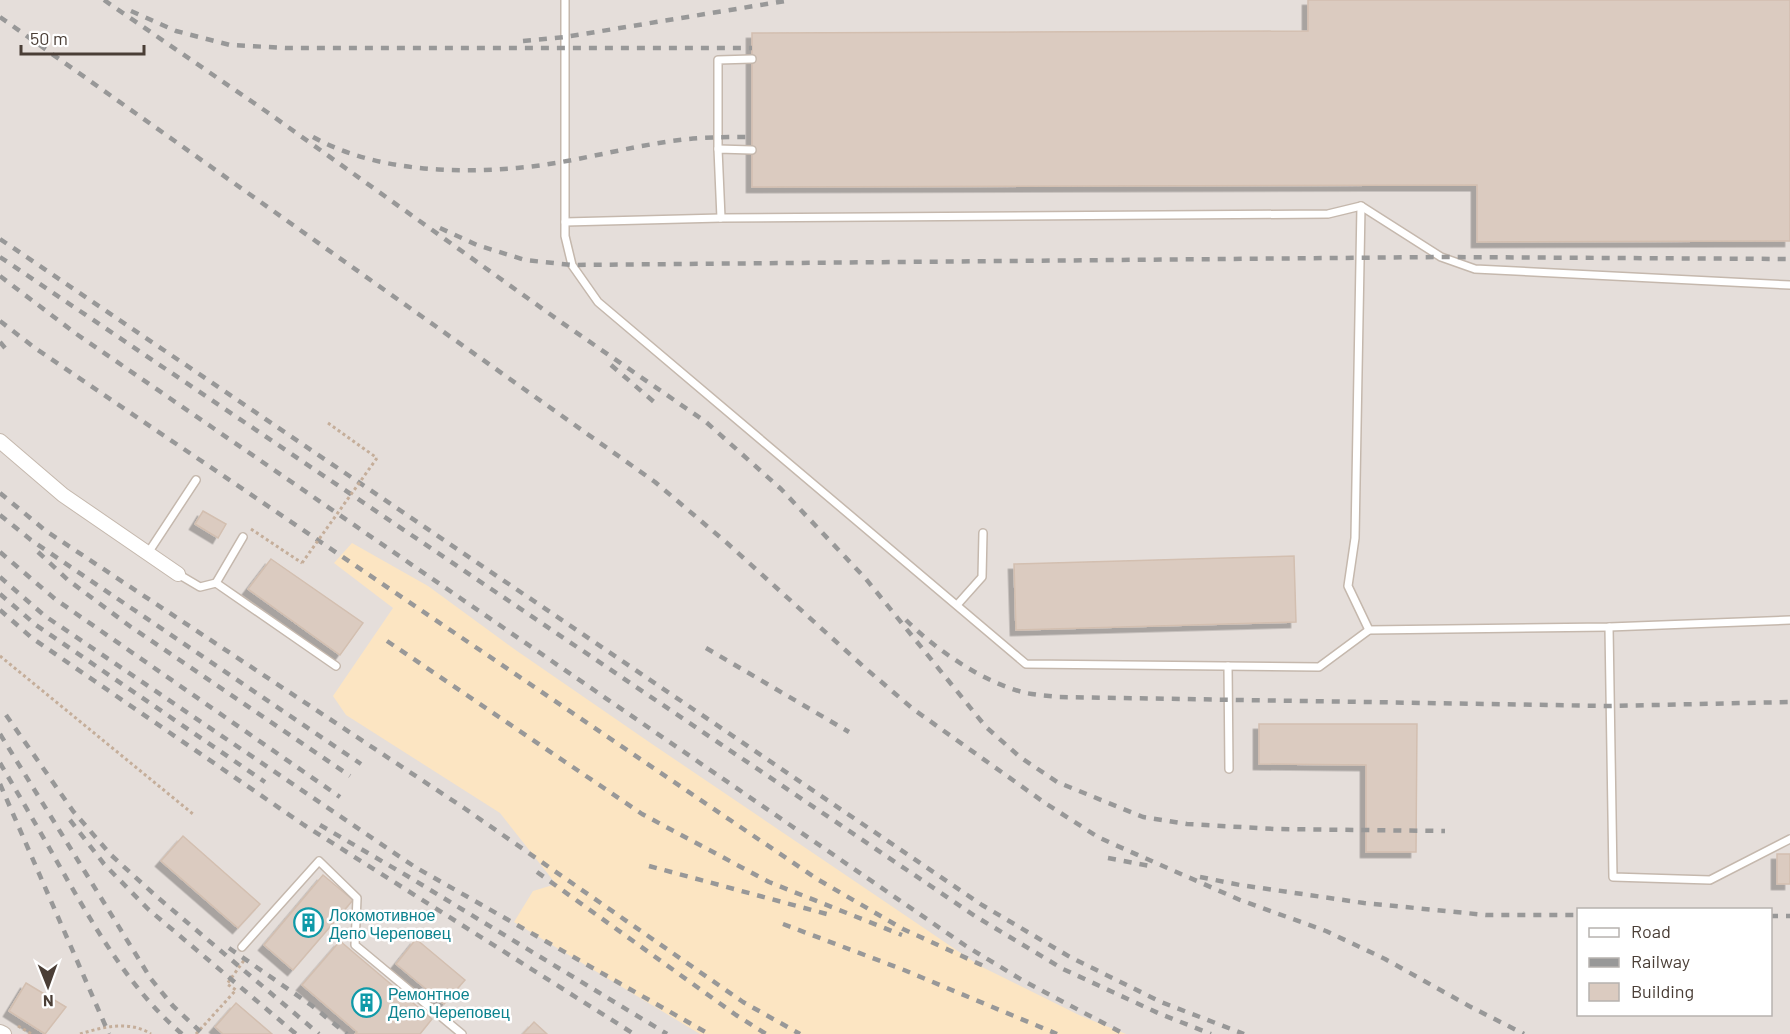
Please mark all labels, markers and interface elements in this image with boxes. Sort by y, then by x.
scale bar [21,18,144,56]
text: 50 m [30,27,68,49]
place label: Локомотивное Депо Череповец [329,905,451,942]
building icon: Локомотивное Депо Череповец [292,907,324,939]
legend [1577,908,1772,1016]
text: Road [1631,920,1671,942]
text: Railway [1631,950,1690,972]
north arrow [18,956,78,1016]
text: Building [1631,980,1694,1002]
place label: Ремонтное Депо Череповец [388,984,510,1021]
building icon: Ремонтное Депо Череповец [351,986,383,1018]
text: N [43,992,54,1011]

